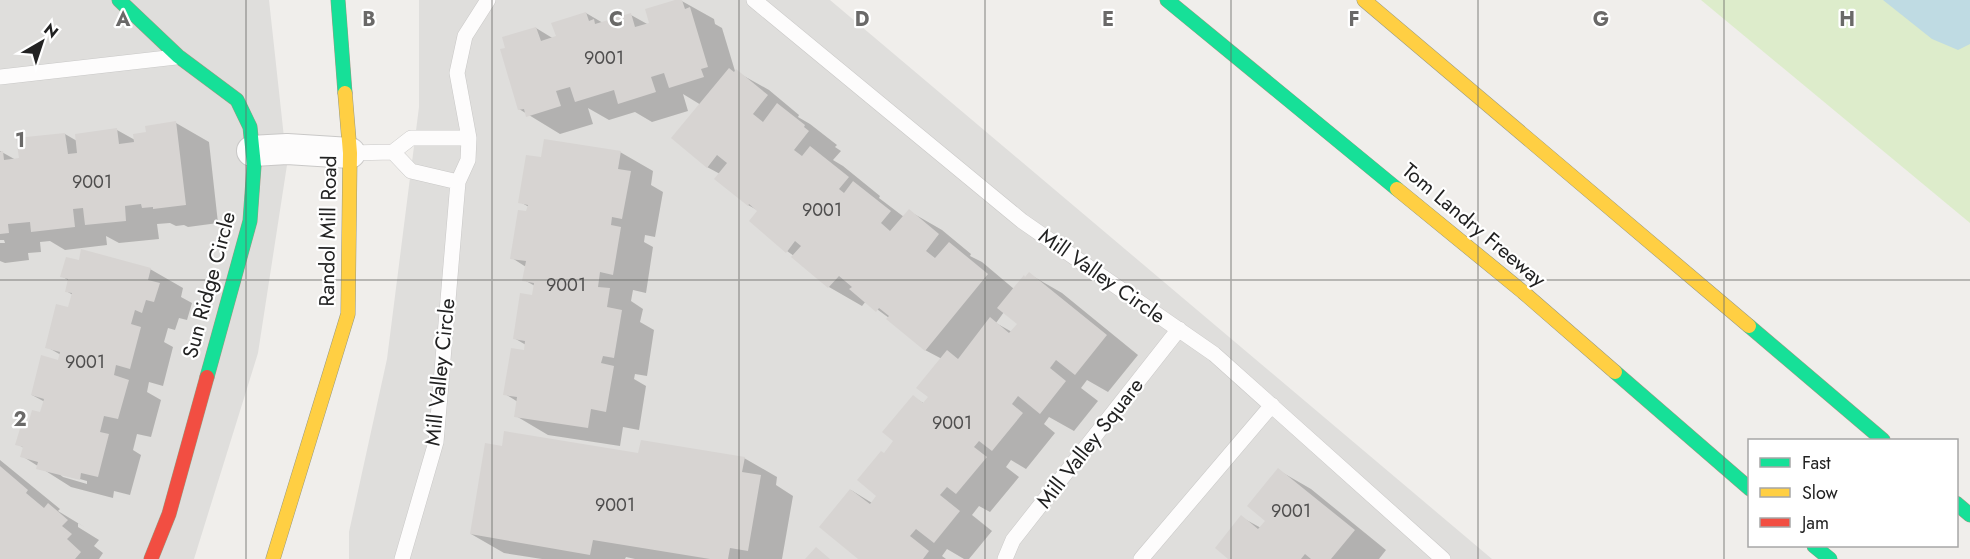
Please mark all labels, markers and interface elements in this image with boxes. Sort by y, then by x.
text: A [115,5,131,34]
text: B [362,5,376,34]
text: C [609,5,623,34]
text: D [855,5,869,34]
text: E [1102,5,1114,34]
text: F [1348,5,1360,34]
text: G [1593,5,1609,34]
text: H [1839,5,1855,34]
north arrow [12,12,72,72]
text: N [39,18,63,44]
house number: 9001 [584,45,624,71]
text: 1 [15,126,25,155]
street label: Randol Mill Road [312,155,344,307]
street label: Tom Landry Freeway [1396,156,1553,295]
house number: 9001 [72,169,112,195]
house number: 9001 [802,197,842,223]
street label: Sun Ridge Circle [175,208,243,362]
street label: Mill Valley Circle [1033,221,1172,331]
house number: 9001 [546,272,586,298]
street label: Mill Valley Circle [417,296,463,447]
house number: 9001 [65,349,105,375]
street label: Mill Valley Square [1029,371,1151,515]
text: 2 [13,405,27,434]
house number: 9001 [932,410,972,436]
legend [1748,439,1958,547]
text: Fast [1802,450,1831,476]
text: Slow [1802,480,1839,506]
house number: 9001 [595,492,635,518]
house number: 9001 [1271,498,1311,524]
text: Jam [1800,510,1829,536]

